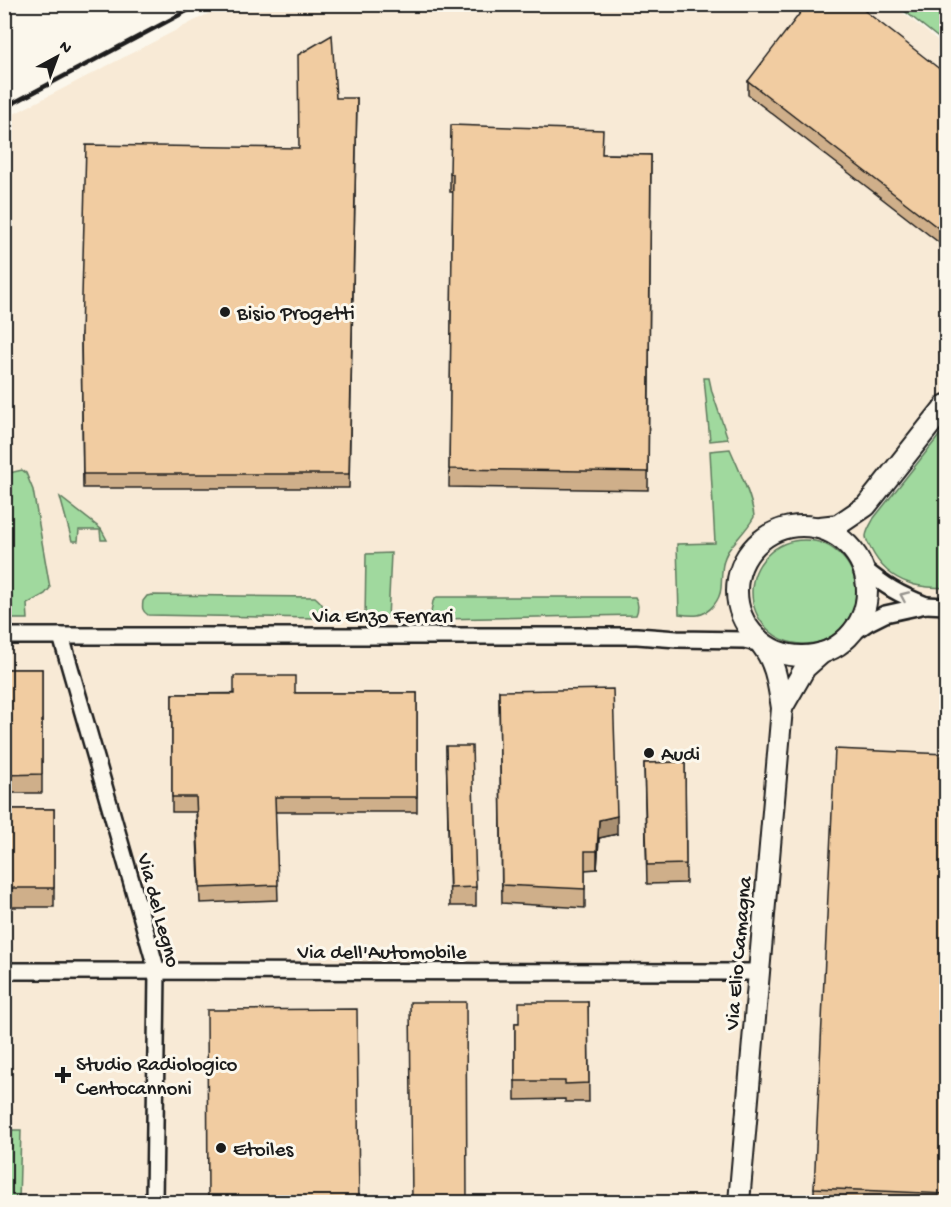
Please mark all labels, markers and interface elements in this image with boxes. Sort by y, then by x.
north arrow [27,27,87,87]
text: N [54,38,75,59]
place label: Bisio Progetti [236,303,355,328]
marker: Bisio Progetti [218,305,232,319]
one-way arrow [900,591,911,603]
street label: Via Enzo Ferrari [311,606,454,631]
place label: Audi [661,744,700,769]
marker: Audi [642,746,656,760]
street label: Via del Legno [129,850,184,971]
street label: Via Elio Camagna [721,874,760,1032]
street label: Via dell'Automobile [296,942,468,967]
place label: Studio Radiologico Centocannoni [76,1054,237,1103]
marker: Studio Radiologico Centocannoni [54,1066,72,1084]
place label: Etoiles [233,1139,295,1164]
marker: Etoiles [214,1141,228,1155]

